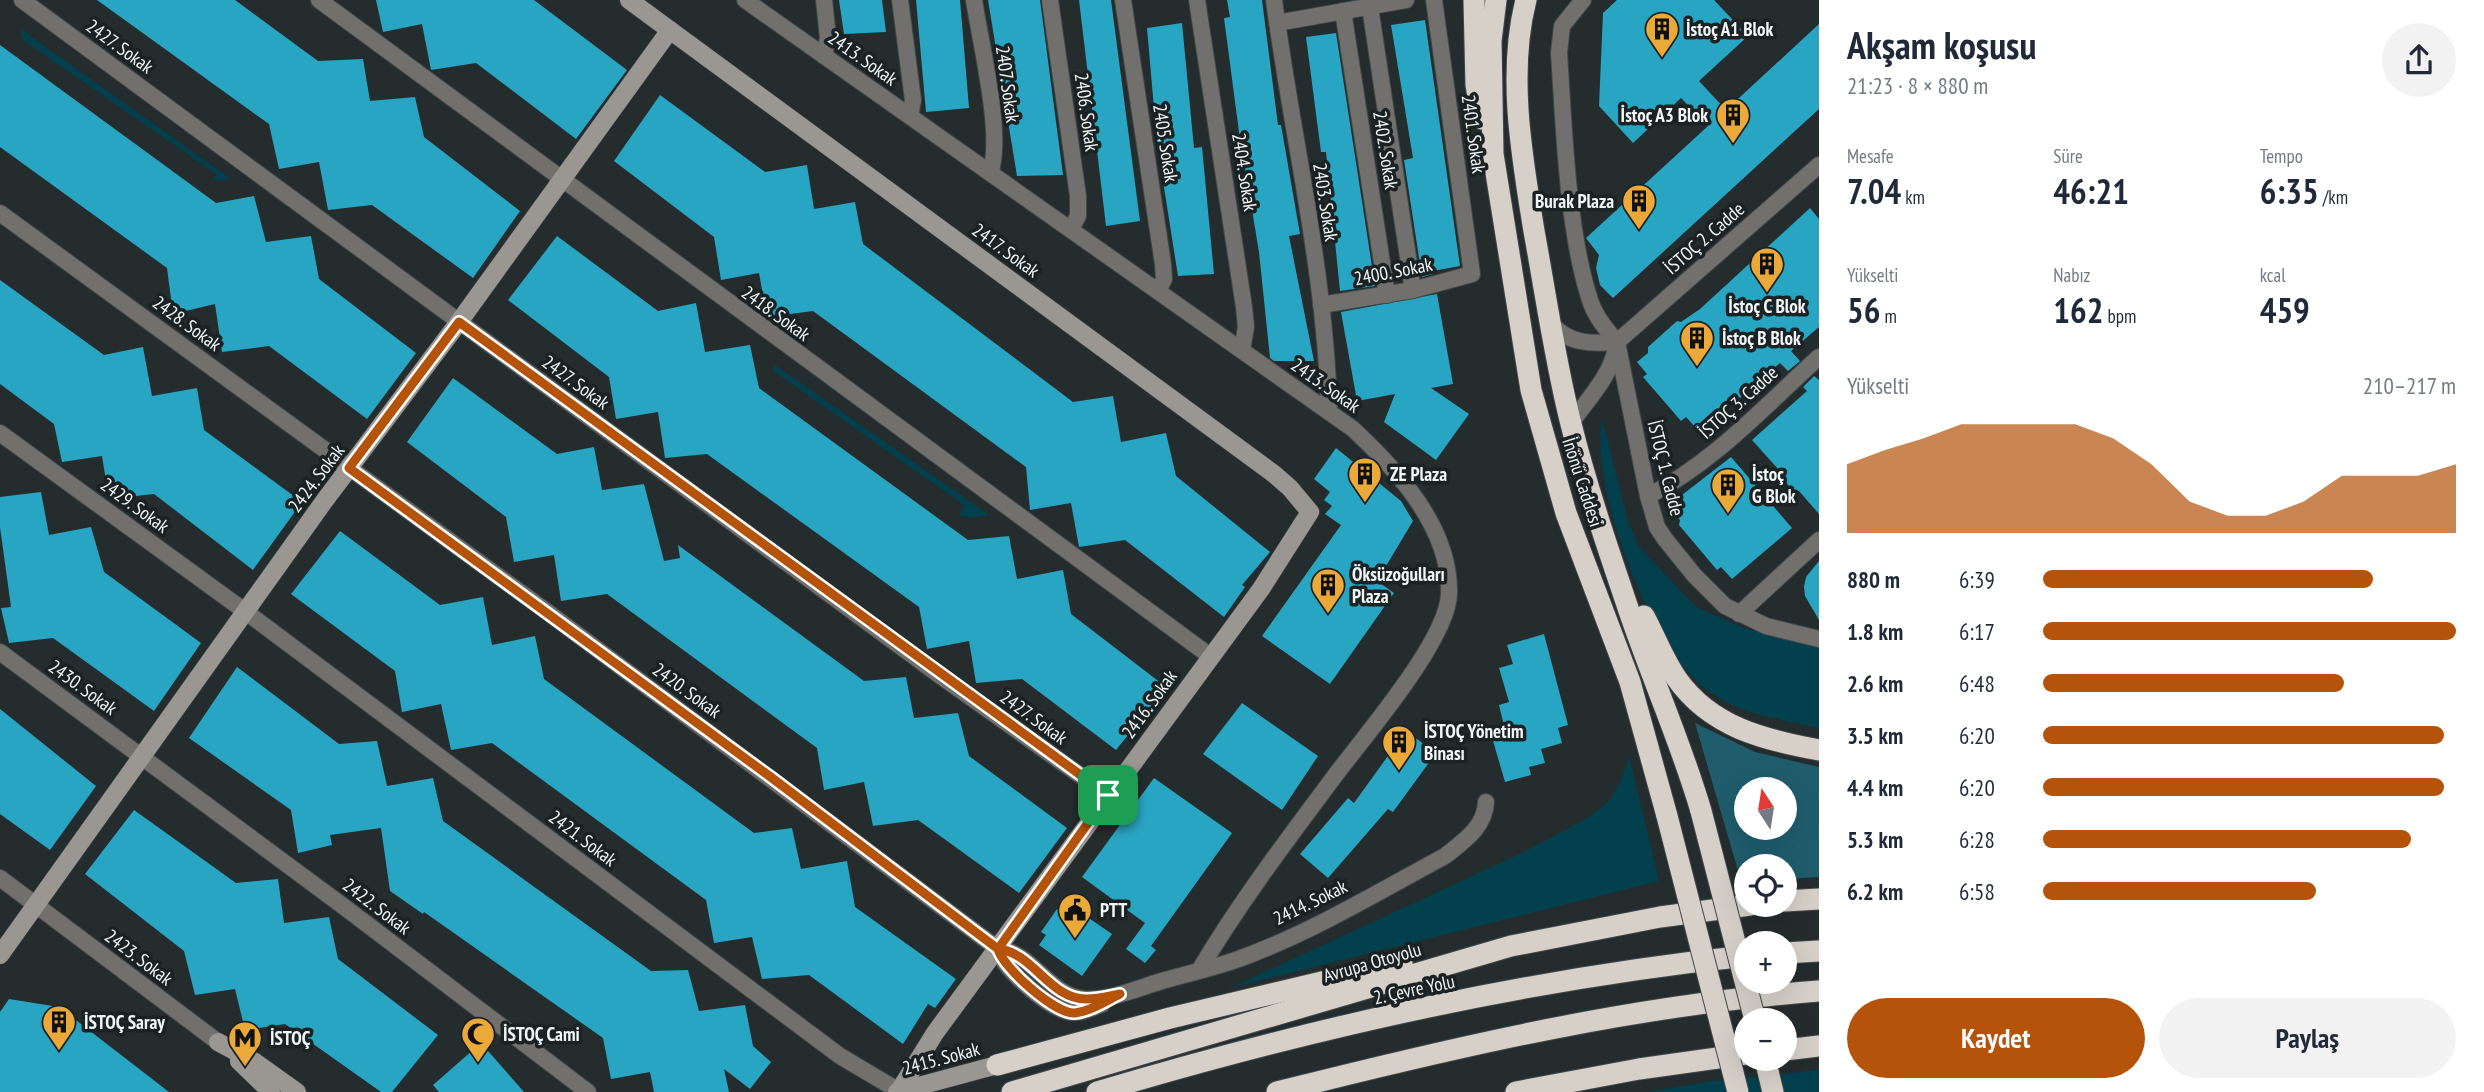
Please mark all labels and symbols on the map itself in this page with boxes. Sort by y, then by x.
building icon: İstoç A1 Blok [1643,10,1681,59]
street label: 2427. Sokak [82,14,159,79]
place label: İstoç A1 Blok [1686,17,1774,41]
street label: 2413. Sokak [824,26,903,91]
street label: 2407. Sokak [991,44,1025,125]
street label: 2406. Sokak [1070,71,1104,153]
street label: 2401. Sokak [1457,93,1491,175]
building icon: İstoç A3 Blok [1714,96,1752,145]
street label: 2405. Sokak [1148,102,1184,185]
place label: İstoç A3 Blok [1621,103,1708,127]
street label: 2402. Sokak [1368,109,1404,192]
street label: 2404. Sokak [1227,131,1263,214]
street label: 2403. Sokak [1308,161,1344,244]
building icon: Burak Plaza [1620,182,1658,231]
place label: Burak Plaza [1535,189,1614,213]
street label: İSTOÇ 2. Cadde [1659,197,1749,279]
street label: 2417. Sokak [968,218,1045,283]
building icon: İstoç C Blok [1748,245,1786,294]
street label: 2400. Sokak [1352,252,1435,290]
street label: 2418. Sokak [737,280,816,346]
street label: 2428. Sokak [148,290,227,356]
place label: İstoç C Blok [1728,294,1806,318]
building icon: İstoç B Blok [1678,319,1716,368]
place label: İstoç B Blok [1722,326,1801,350]
street label: 2427. Sokak [538,350,615,415]
street label: 2413. Sokak [1287,353,1366,418]
street label: İSTOÇ 3. Cadde [1694,360,1783,444]
street label: İSTOÇ 1. Cadde [1643,418,1690,519]
street label: İnönü Caddesi [1557,434,1609,530]
street label: 2424. Sokak [283,439,350,517]
building icon: ZE Plaza [1346,455,1384,504]
place label: ZE Plaza [1390,462,1447,486]
place label: İstoç G Blok [1752,462,1796,508]
building icon: İstoç G Blok [1709,466,1747,515]
street label: 2429. Sokak [96,472,175,538]
place label: Öksüzoğulları Plaza [1352,562,1445,608]
building icon: Öksüzoğulları Plaza [1309,566,1347,615]
street label: 2430. Sokak [44,654,123,720]
street label: 2420. Sokak [648,657,727,723]
street label: 2416. Sokak [1116,664,1182,743]
street label: 2427. Sokak [996,685,1073,750]
place label: İSTOÇ Yönetim Binası [1424,719,1524,765]
building icon: İSTOÇ Yönetim Binası [1380,723,1418,772]
pin [1078,765,1138,825]
north arrow [1734,777,1797,840]
street label: 2421. Sokak [544,805,622,872]
street label: 2422. Sokak [338,873,416,940]
street label: 2414. Sokak [1269,874,1351,930]
public building icon: PTT [1056,891,1094,940]
place label: PTT [1100,898,1127,922]
street label: 2423. Sokak [100,924,178,991]
street label: Avrupa Otoyolu [1320,937,1424,987]
street label: 2. Çevre Yolu [1371,969,1457,1009]
building icon: İSTOÇ Saray [40,1003,78,1052]
place label: İSTOÇ Saray [84,1010,165,1034]
mosque icon: İSTOÇ Cami [459,1015,497,1064]
metro station icon: İSTOÇ [226,1019,264,1068]
place label: İSTOÇ Cami [503,1022,580,1046]
place label: İSTOÇ [270,1026,311,1050]
street label: 2415. Sokak [900,1036,983,1080]

